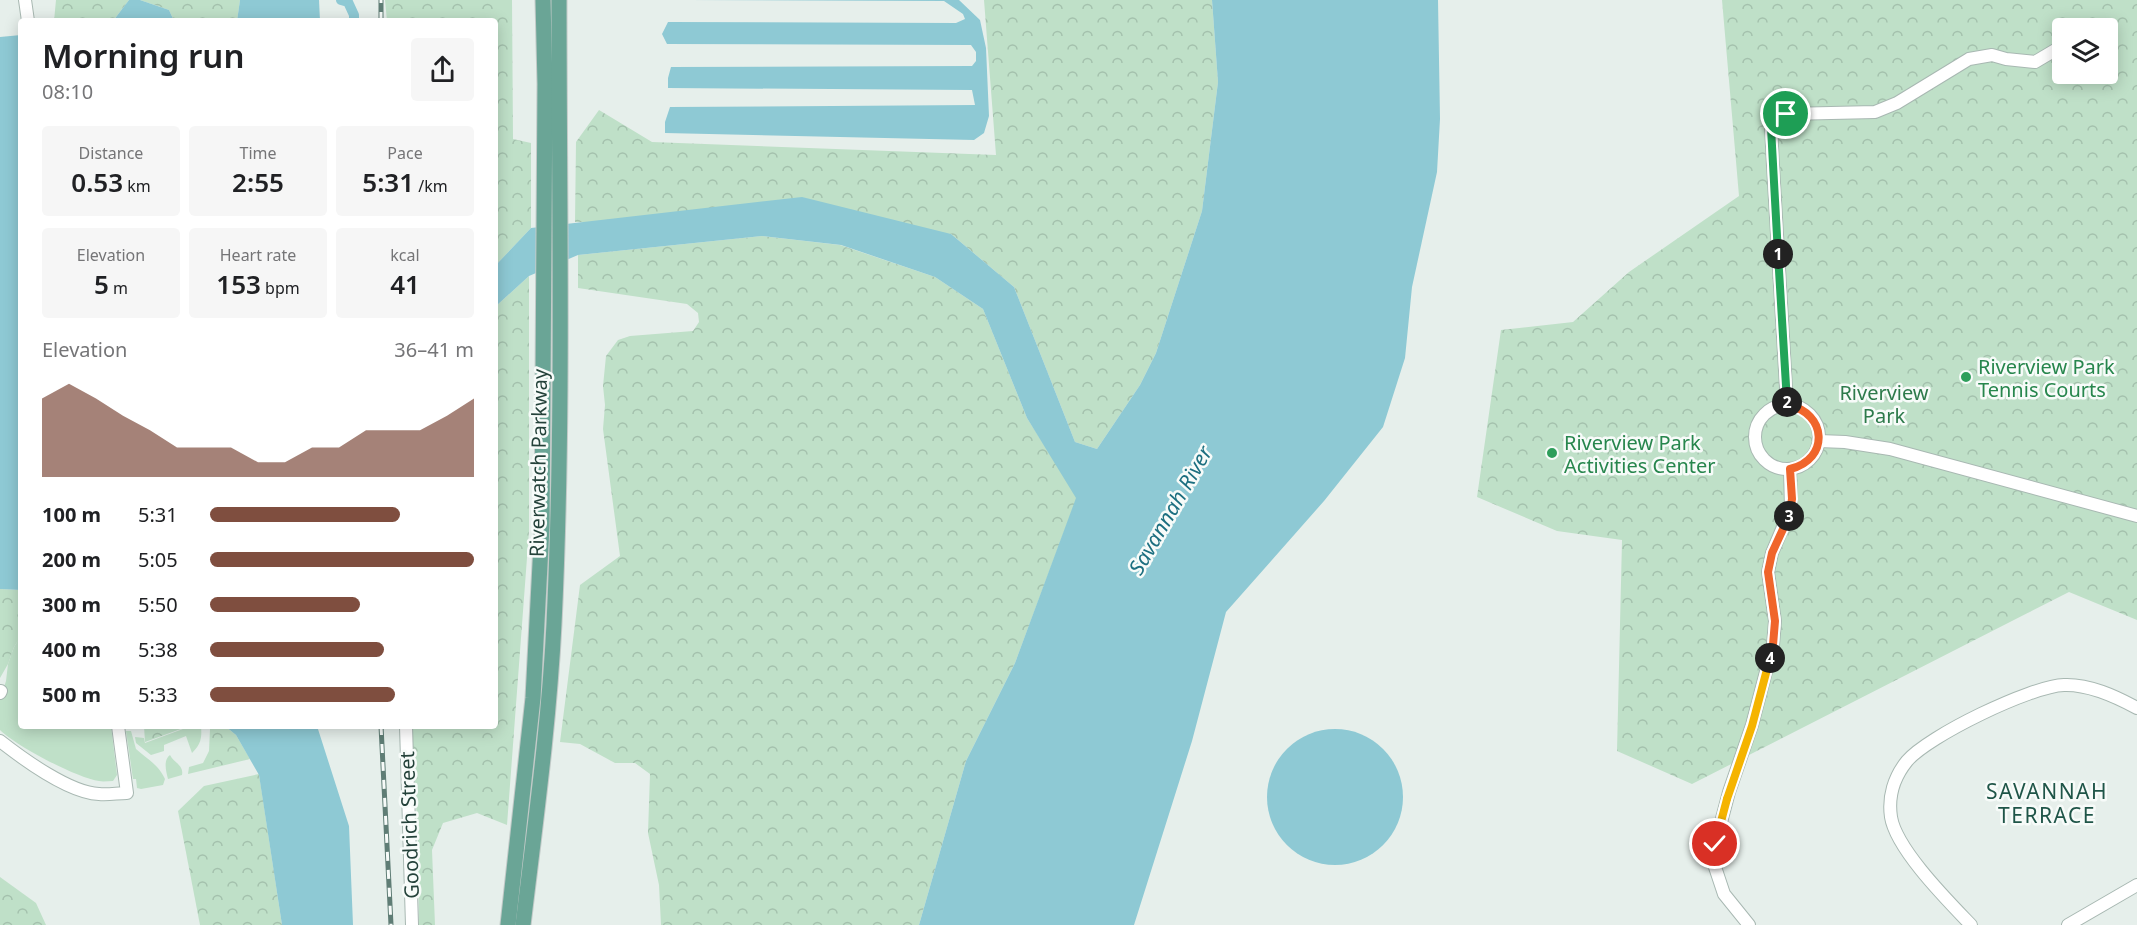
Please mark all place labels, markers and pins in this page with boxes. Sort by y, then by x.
pin [1760,88,1811,139]
pin: 1 [1763,239,1793,269]
place label: Riverview Park Tennis Courts [1978,353,2115,403]
marker: Riverview Park Tennis Courts [1959,370,1973,384]
pin: 2 [1772,387,1802,417]
place label: Riverview Park Activities Center [1564,429,1716,479]
marker: Riverview Park Activities Center [1545,446,1559,460]
pin: 3 [1774,501,1804,531]
pin: 4 [1755,643,1785,673]
pin [1689,818,1740,869]

